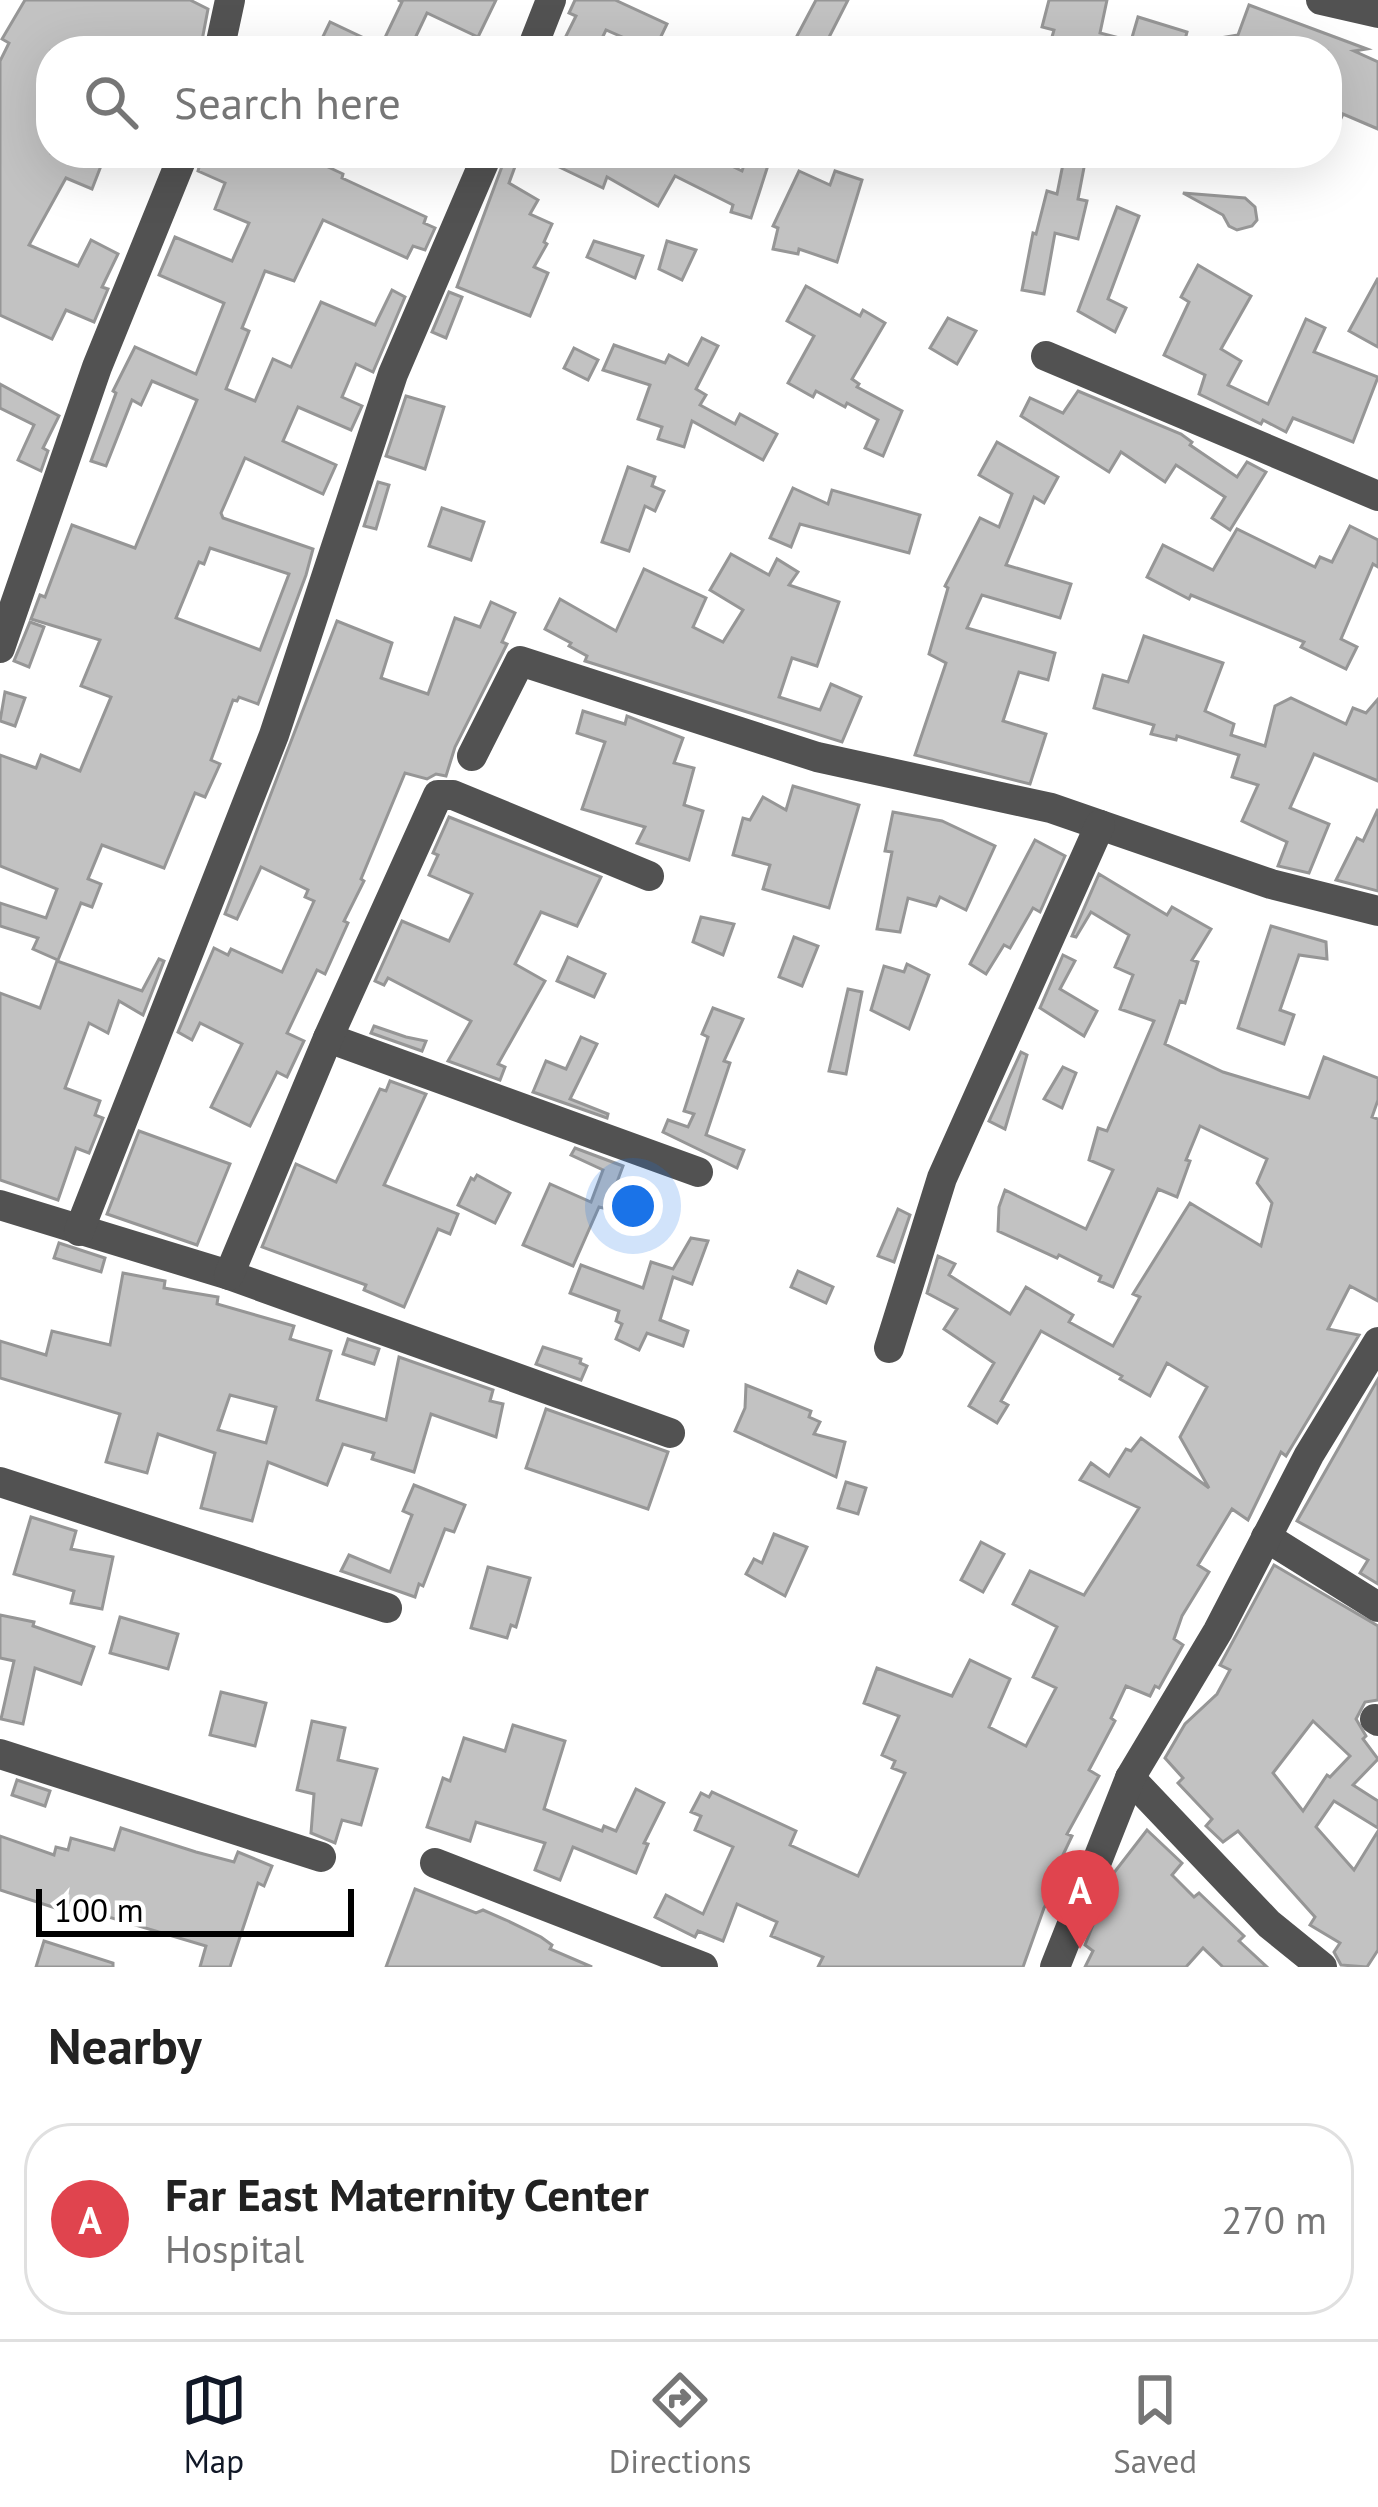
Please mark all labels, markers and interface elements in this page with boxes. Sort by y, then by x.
search box [36,36,1342,168]
icon: search [78,69,144,135]
text: Search here [174,73,401,131]
your location [603,1176,663,1236]
pin: A [1041,1850,1119,1949]
scale bar [36,1883,354,1936]
text: 100 m [54,1888,144,1931]
text: Nearby [48,2012,202,2078]
text: Far East Maternity Center [165,2165,649,2223]
text: A [78,2194,102,2245]
text: 270 m [1221,2194,1327,2245]
text: Hospital [165,2223,304,2274]
tab: Map [181,2367,247,2482]
tab: Directions [609,2367,751,2482]
tab: Saved [1113,2367,1197,2482]

